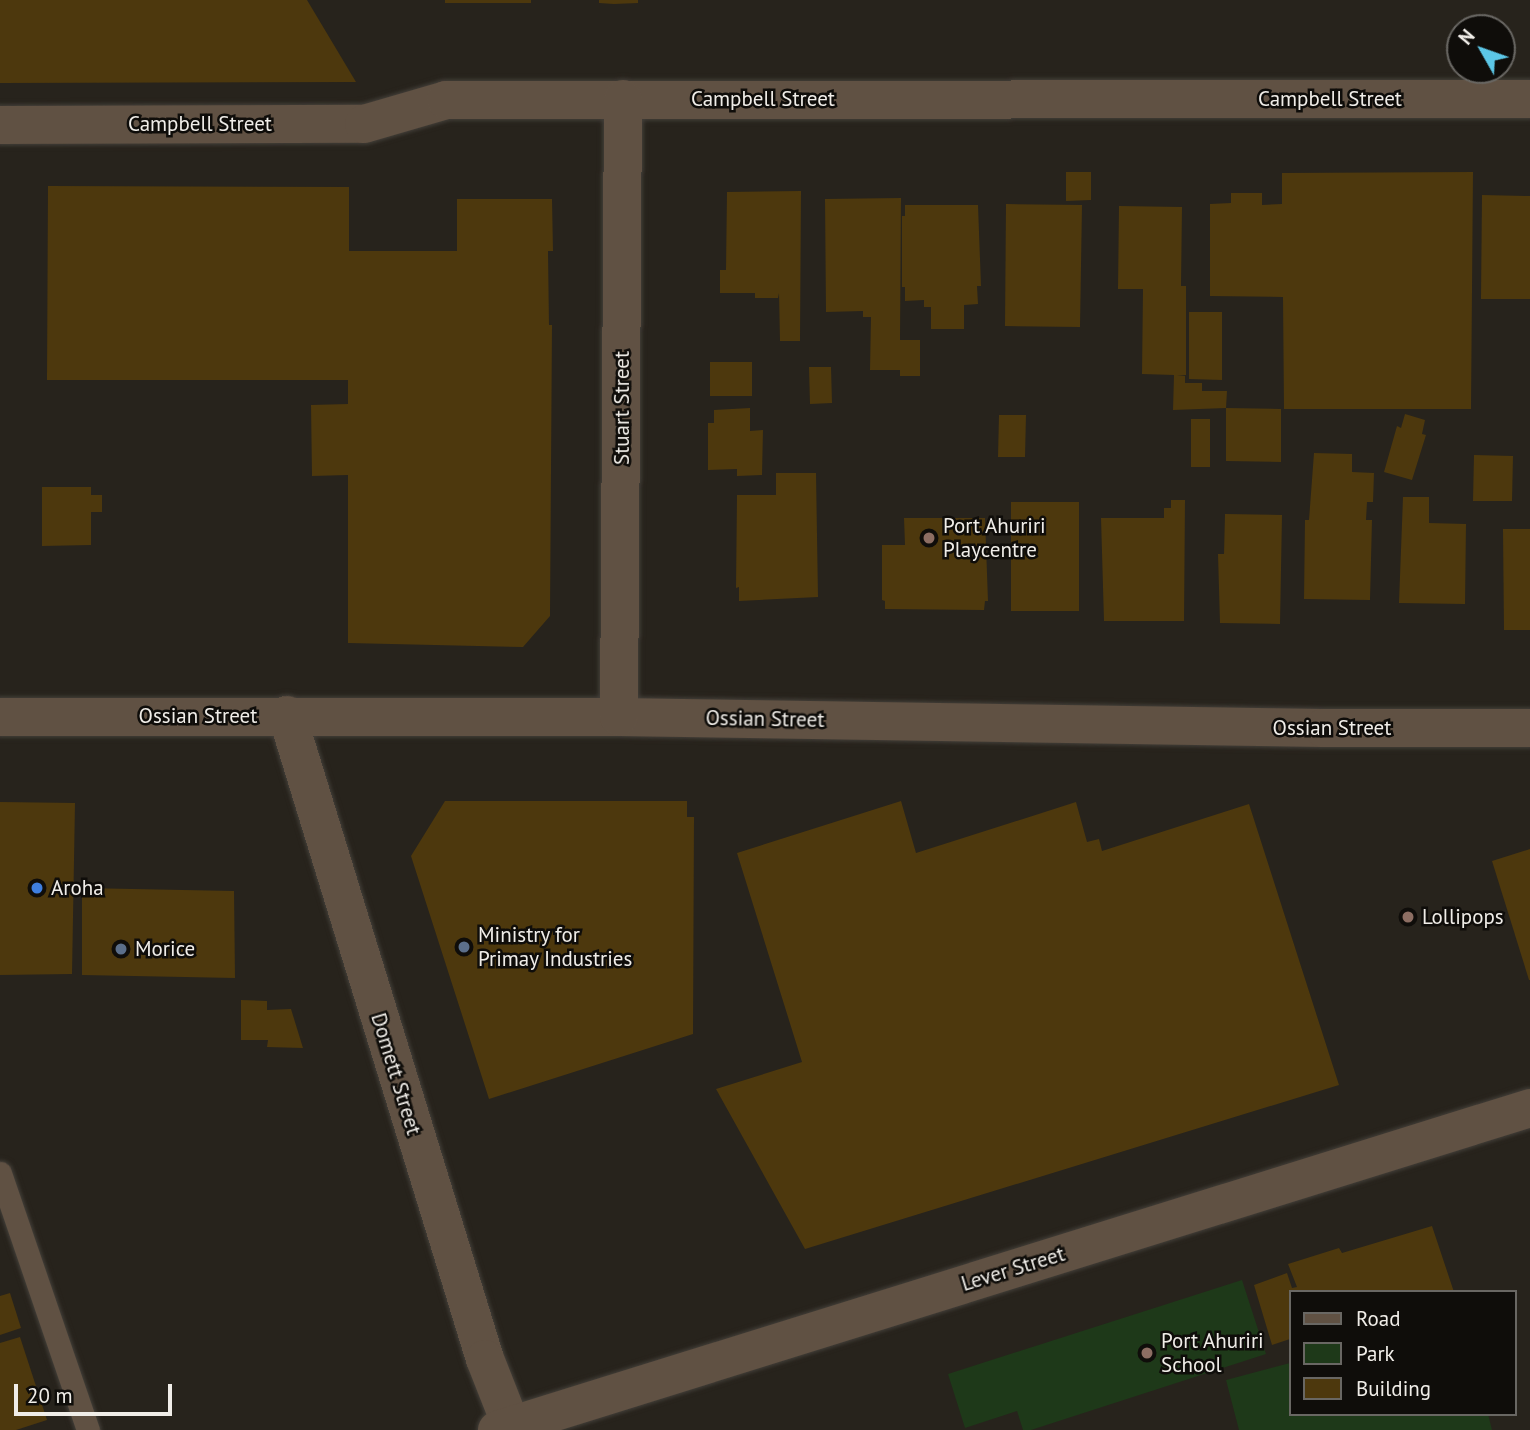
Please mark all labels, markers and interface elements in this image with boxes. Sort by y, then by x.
north arrow [1446,14,1516,84]
text: N [1453,24,1480,49]
street label: Campbell Street [691,86,835,112]
street label: Campbell Street [1258,86,1402,112]
street label: Campbell Street [128,111,272,137]
street label: Stuart Street [609,351,635,465]
place label: Port Ahuriri Playcentre [943,513,1046,563]
marker: Port Ahuriri Playcentre [921,530,937,546]
street label: Ossian Street [139,703,257,729]
street label: Ossian Street [705,705,825,733]
street label: Ossian Street [1273,715,1391,741]
place label: Aroha [51,875,104,901]
marker: Aroha [29,880,45,896]
place label: Lollipops [1422,904,1504,930]
marker: Lollipops [1400,909,1416,925]
place label: Ministry for Primay Industries [478,922,633,972]
place label: Morice [135,936,195,962]
marker: Ministry for Primay Industries [456,939,472,955]
marker: Morice [113,941,129,957]
street label: Domett Street [366,1010,426,1138]
street label: Lever Street [958,1241,1068,1297]
legend [1288,1290,1516,1416]
text: Road [1356,1305,1400,1332]
place label: Port Ahuriri School [1161,1328,1264,1378]
text: Park [1356,1340,1395,1367]
marker: Port Ahuriri School [1139,1345,1155,1361]
scale bar [18,1370,175,1414]
text: Building [1356,1375,1431,1402]
text: 20 m [27,1382,73,1409]

